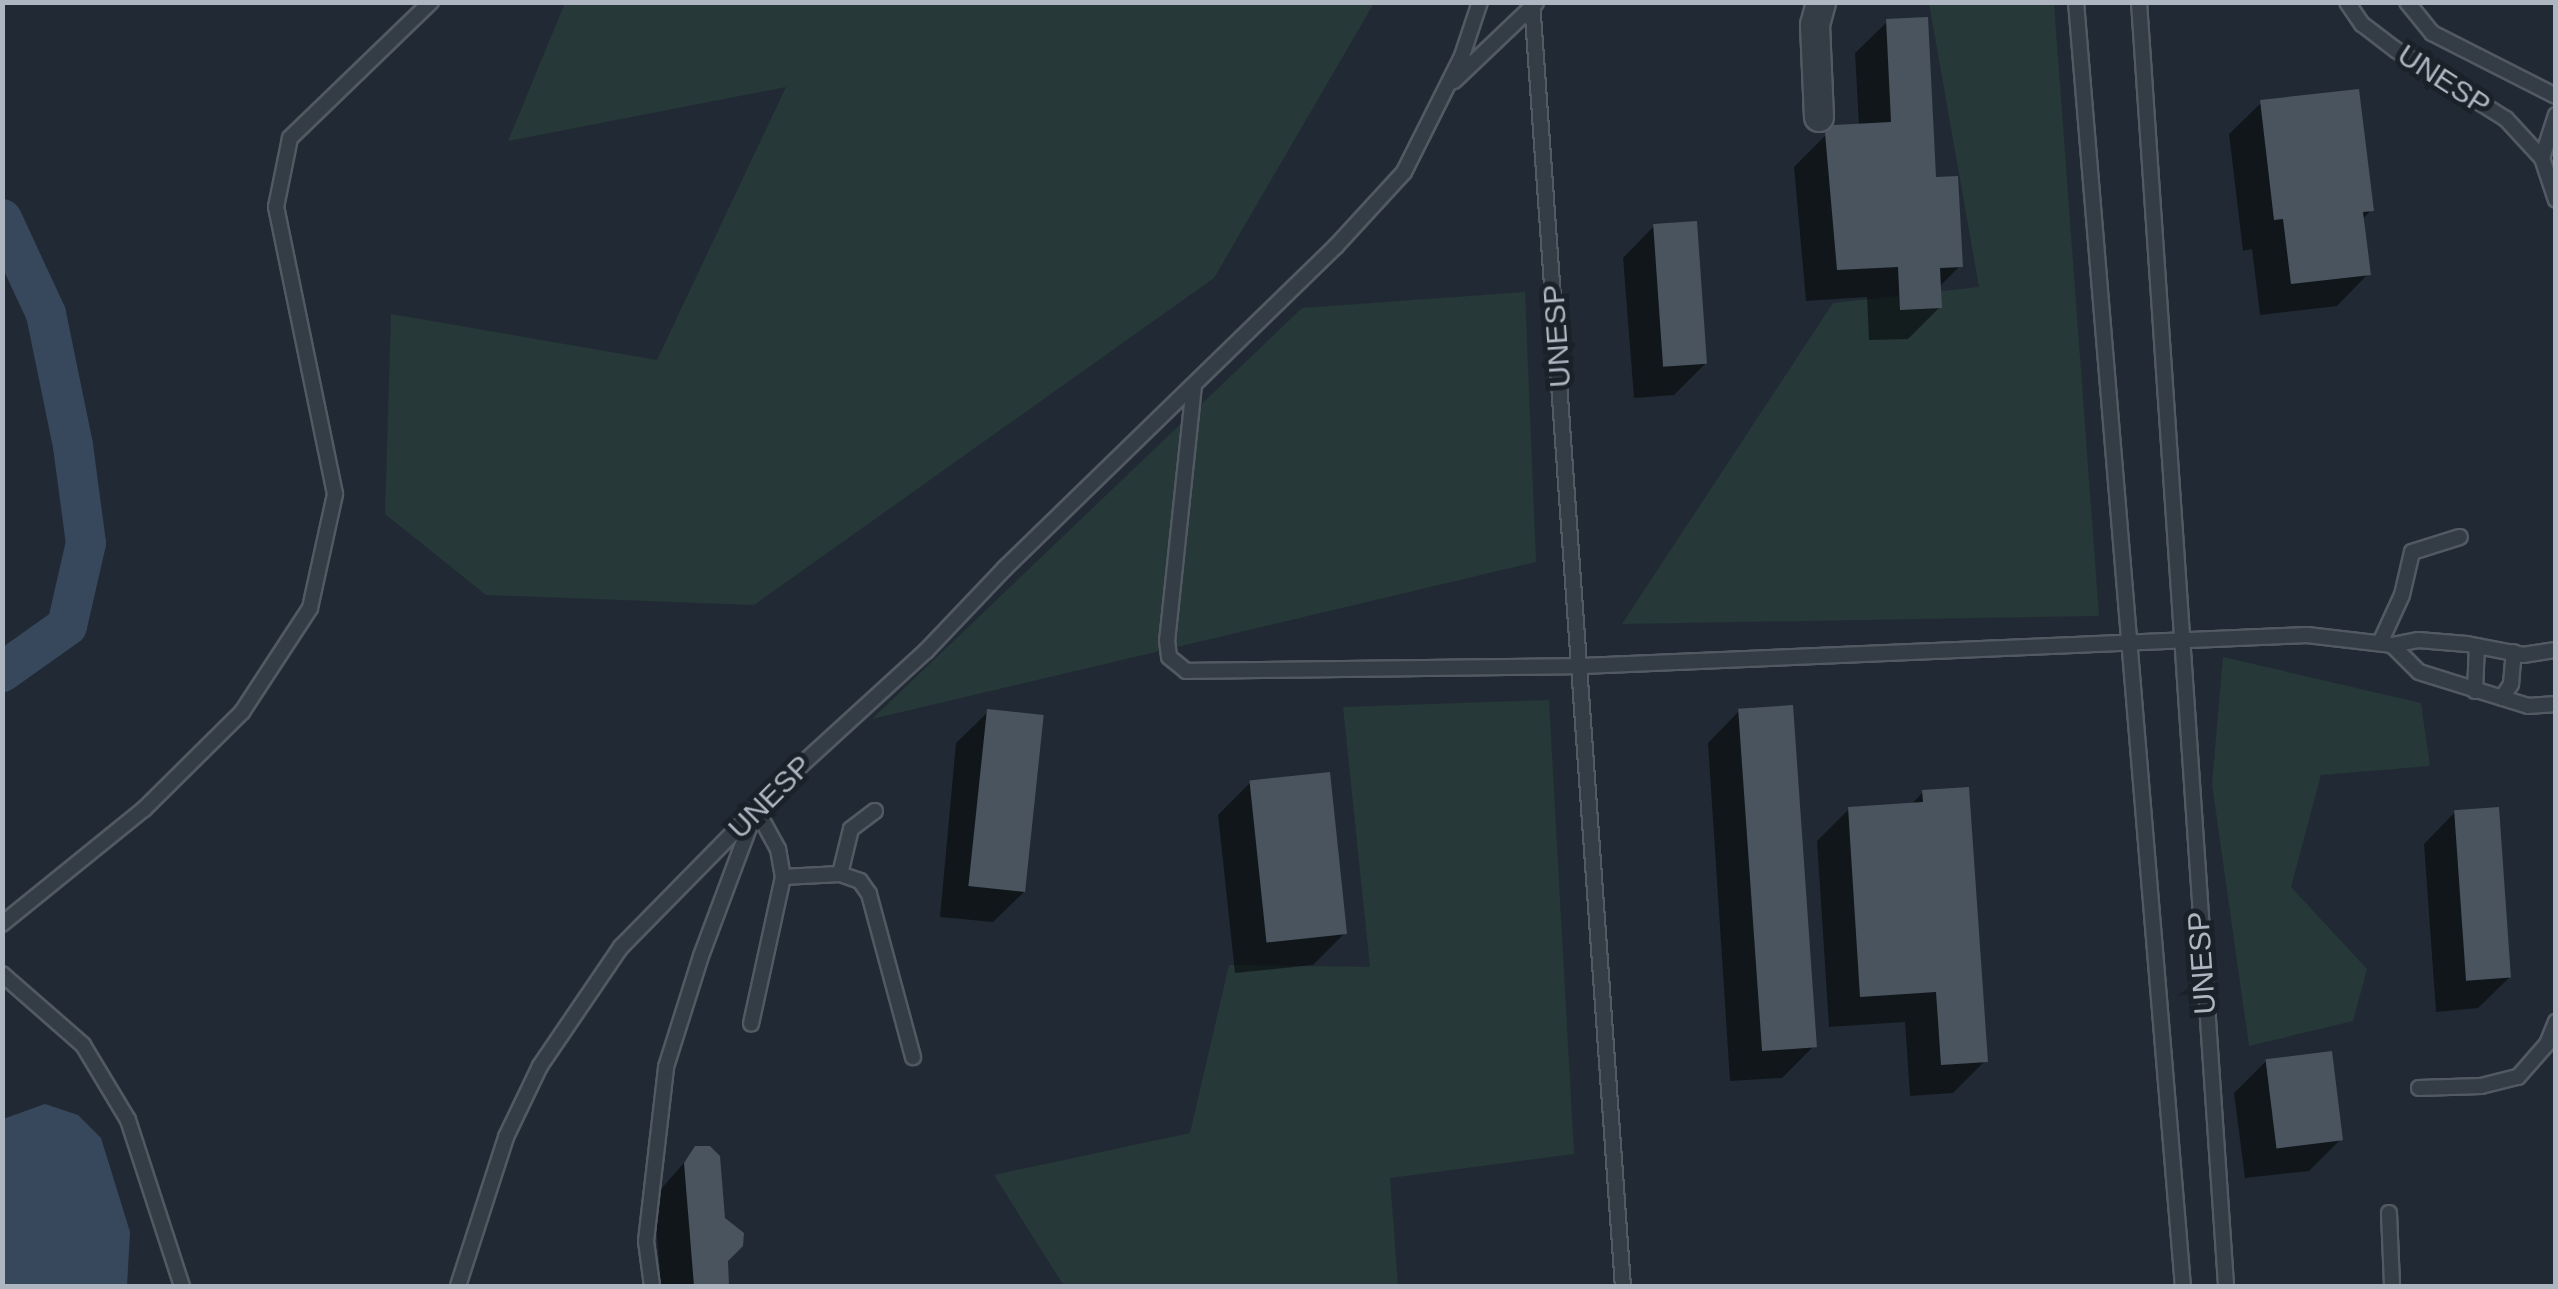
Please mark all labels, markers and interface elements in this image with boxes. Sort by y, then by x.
street label: UNESP [2391,37,2497,123]
street label: UNESP [1535,283,1579,389]
street label: UNESP [721,748,819,846]
street label: UNESP [2180,910,2224,1016]

